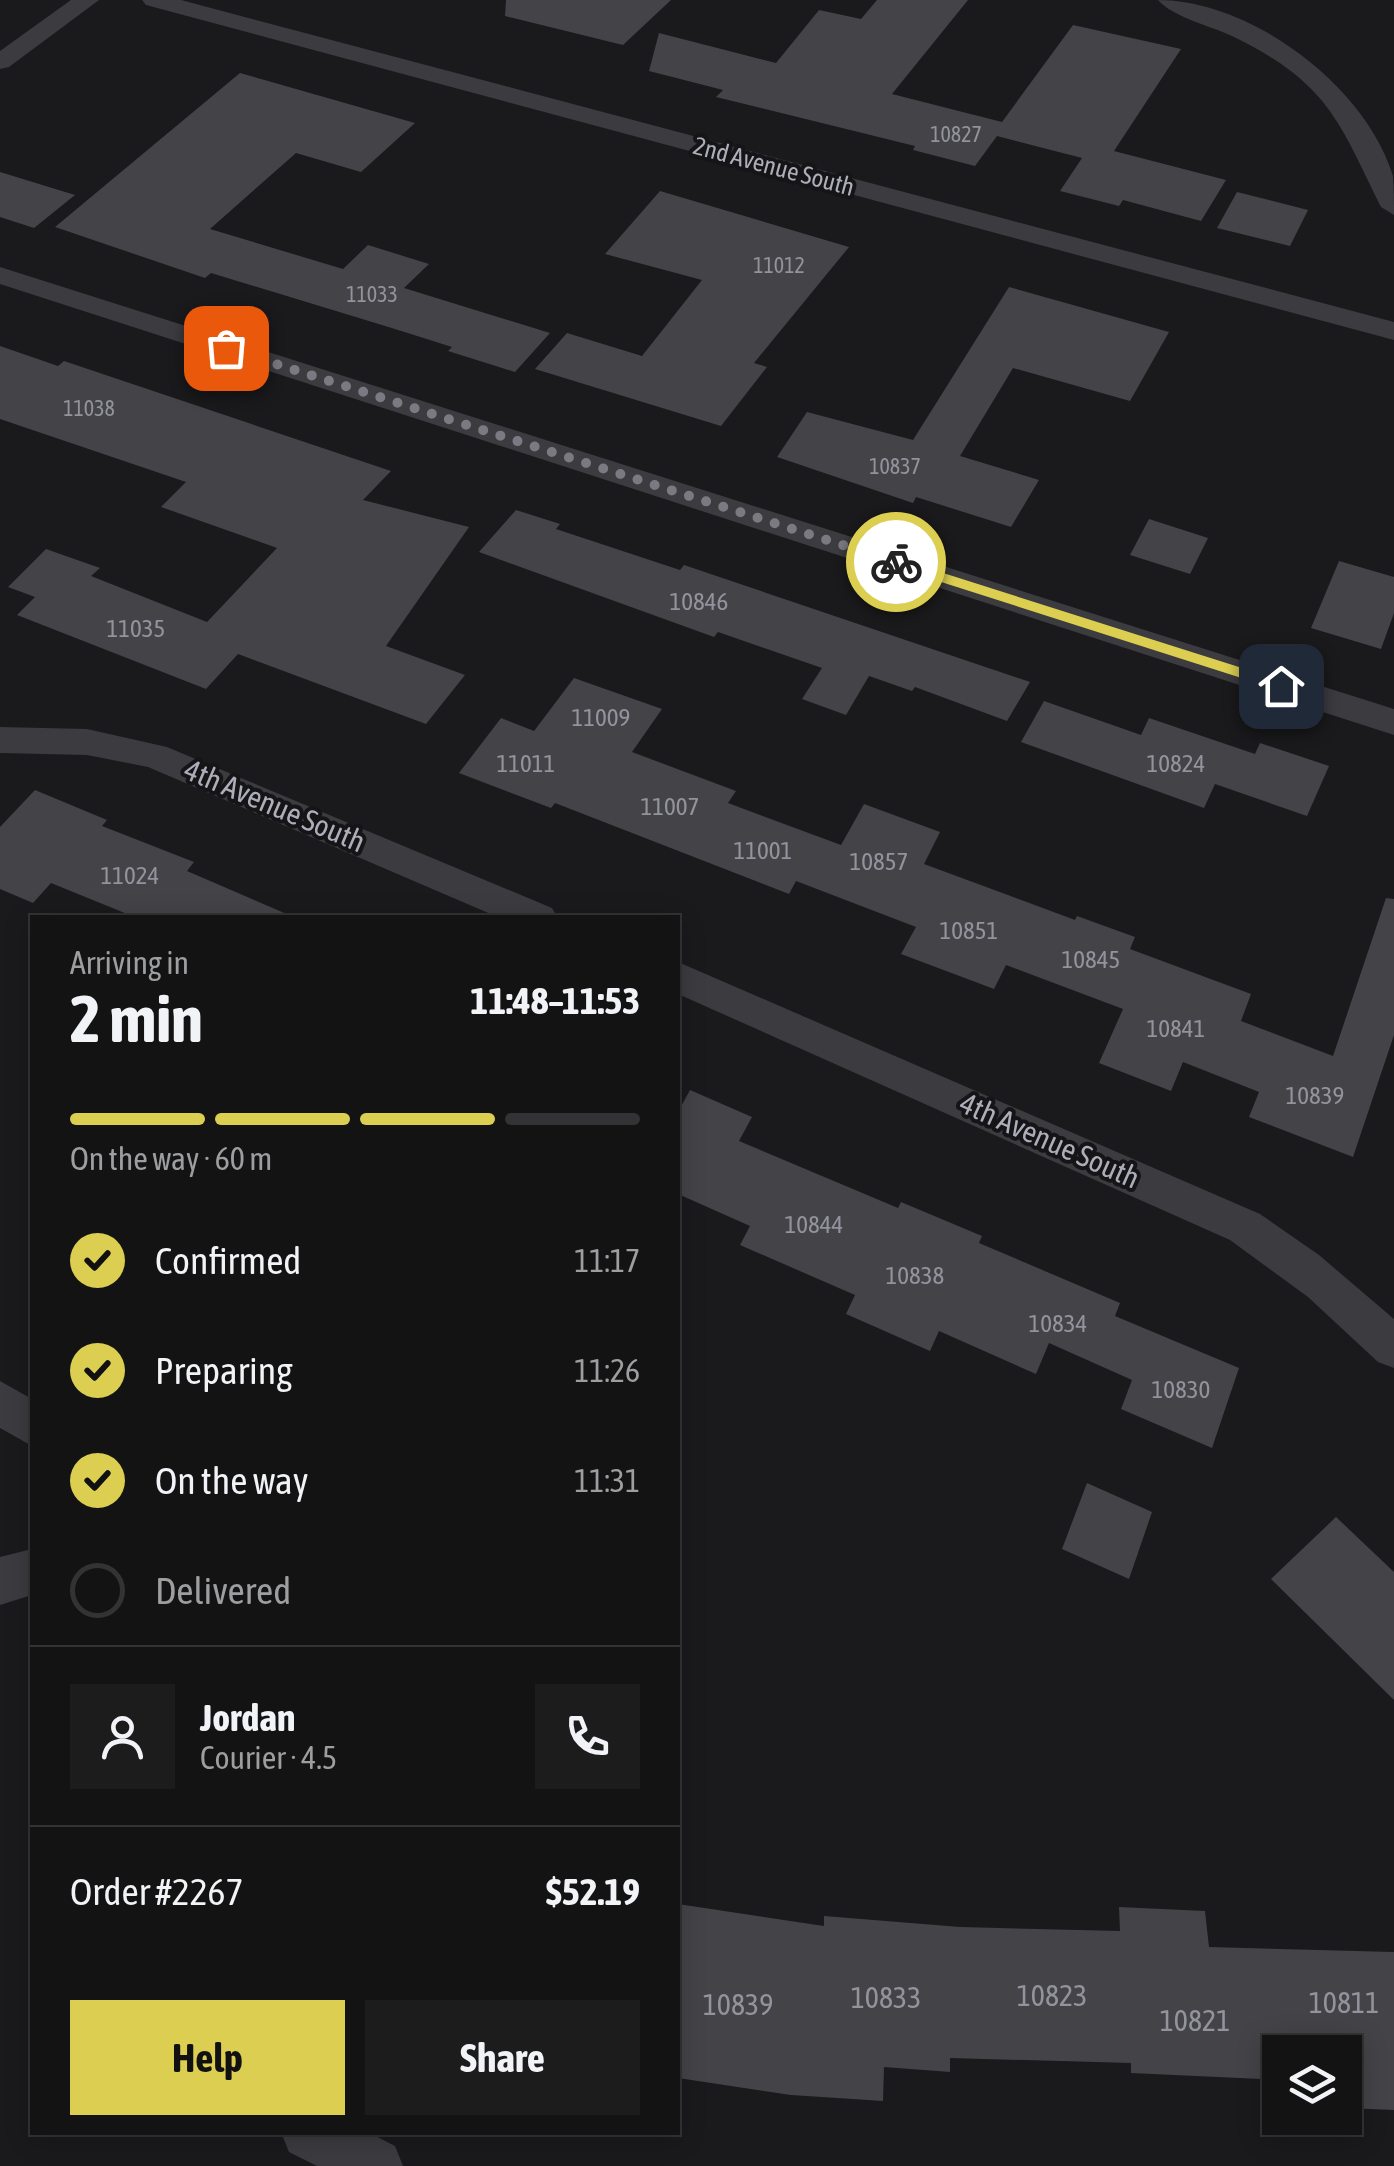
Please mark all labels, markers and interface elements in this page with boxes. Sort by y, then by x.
house number: 10827 [930,121,982,147]
street label: 2nd Avenue South [690,131,858,201]
house number: 11012 [753,252,805,278]
house number: 11033 [346,281,398,307]
pin [184,306,269,391]
icon: bag [199,321,254,376]
house number: 11038 [63,395,115,421]
house number: 10837 [869,453,921,479]
courier [846,512,946,612]
icon: bike [869,535,924,590]
house number: 10846 [670,587,728,615]
house number: 11035 [107,614,165,642]
pin [1239,644,1324,729]
icon: home [1254,659,1309,714]
house number: 11009 [572,703,630,731]
house number: 11011 [497,749,555,777]
house number: 10824 [1147,749,1205,777]
street label: 4th Avenue South [180,752,370,858]
house number: 11007 [641,792,699,820]
house number: 11001 [734,836,792,864]
house number: 10857 [850,847,908,875]
house number: 11024 [101,861,159,889]
house number: 10851 [940,916,998,944]
text: Arriving in [70,944,189,981]
house number: 10845 [1062,945,1120,973]
text: 11:48–11:53 [470,979,640,1022]
text: 2 min [70,981,203,1056]
house number: 10841 [1147,1014,1205,1042]
house number: 10839 [1286,1081,1344,1109]
street label: 4th Avenue South [955,1085,1145,1195]
text: On the way · 60 m [70,1140,272,1177]
house number: 10844 [785,1210,843,1238]
icon: check [70,1233,125,1288]
text: Confirmed [155,1239,301,1282]
text: 11:17 [574,1242,640,1279]
house number: 10838 [886,1261,944,1289]
house number: 10834 [1029,1309,1087,1337]
icon: check [70,1343,125,1398]
text: Preparing [155,1349,293,1392]
text: 11:26 [574,1352,640,1389]
house number: 10830 [1152,1375,1210,1403]
icon: check [70,1453,125,1508]
text: On the way [155,1459,308,1502]
text: 11:31 [574,1462,640,1499]
text: Delivered [155,1569,291,1612]
button: person [70,1684,175,1789]
button: phone [535,1684,640,1789]
text: Jordan [200,1696,295,1739]
text: Courier · 4.5 [200,1739,337,1776]
text: Order #2267 [70,1870,243,1913]
text: $52.19 [546,1870,640,1913]
house number: 10823 [1017,1978,1087,2012]
house number: 10833 [851,1980,921,2014]
house number: 10811 [1309,1985,1379,2019]
house number: 10839 [703,1987,773,2021]
button: Help [70,2000,345,2115]
button: Share [365,2000,640,2115]
house number: 10821 [1160,2003,1230,2037]
map controls [1262,2035,1362,2135]
button: layers [1262,2035,1362,2135]

